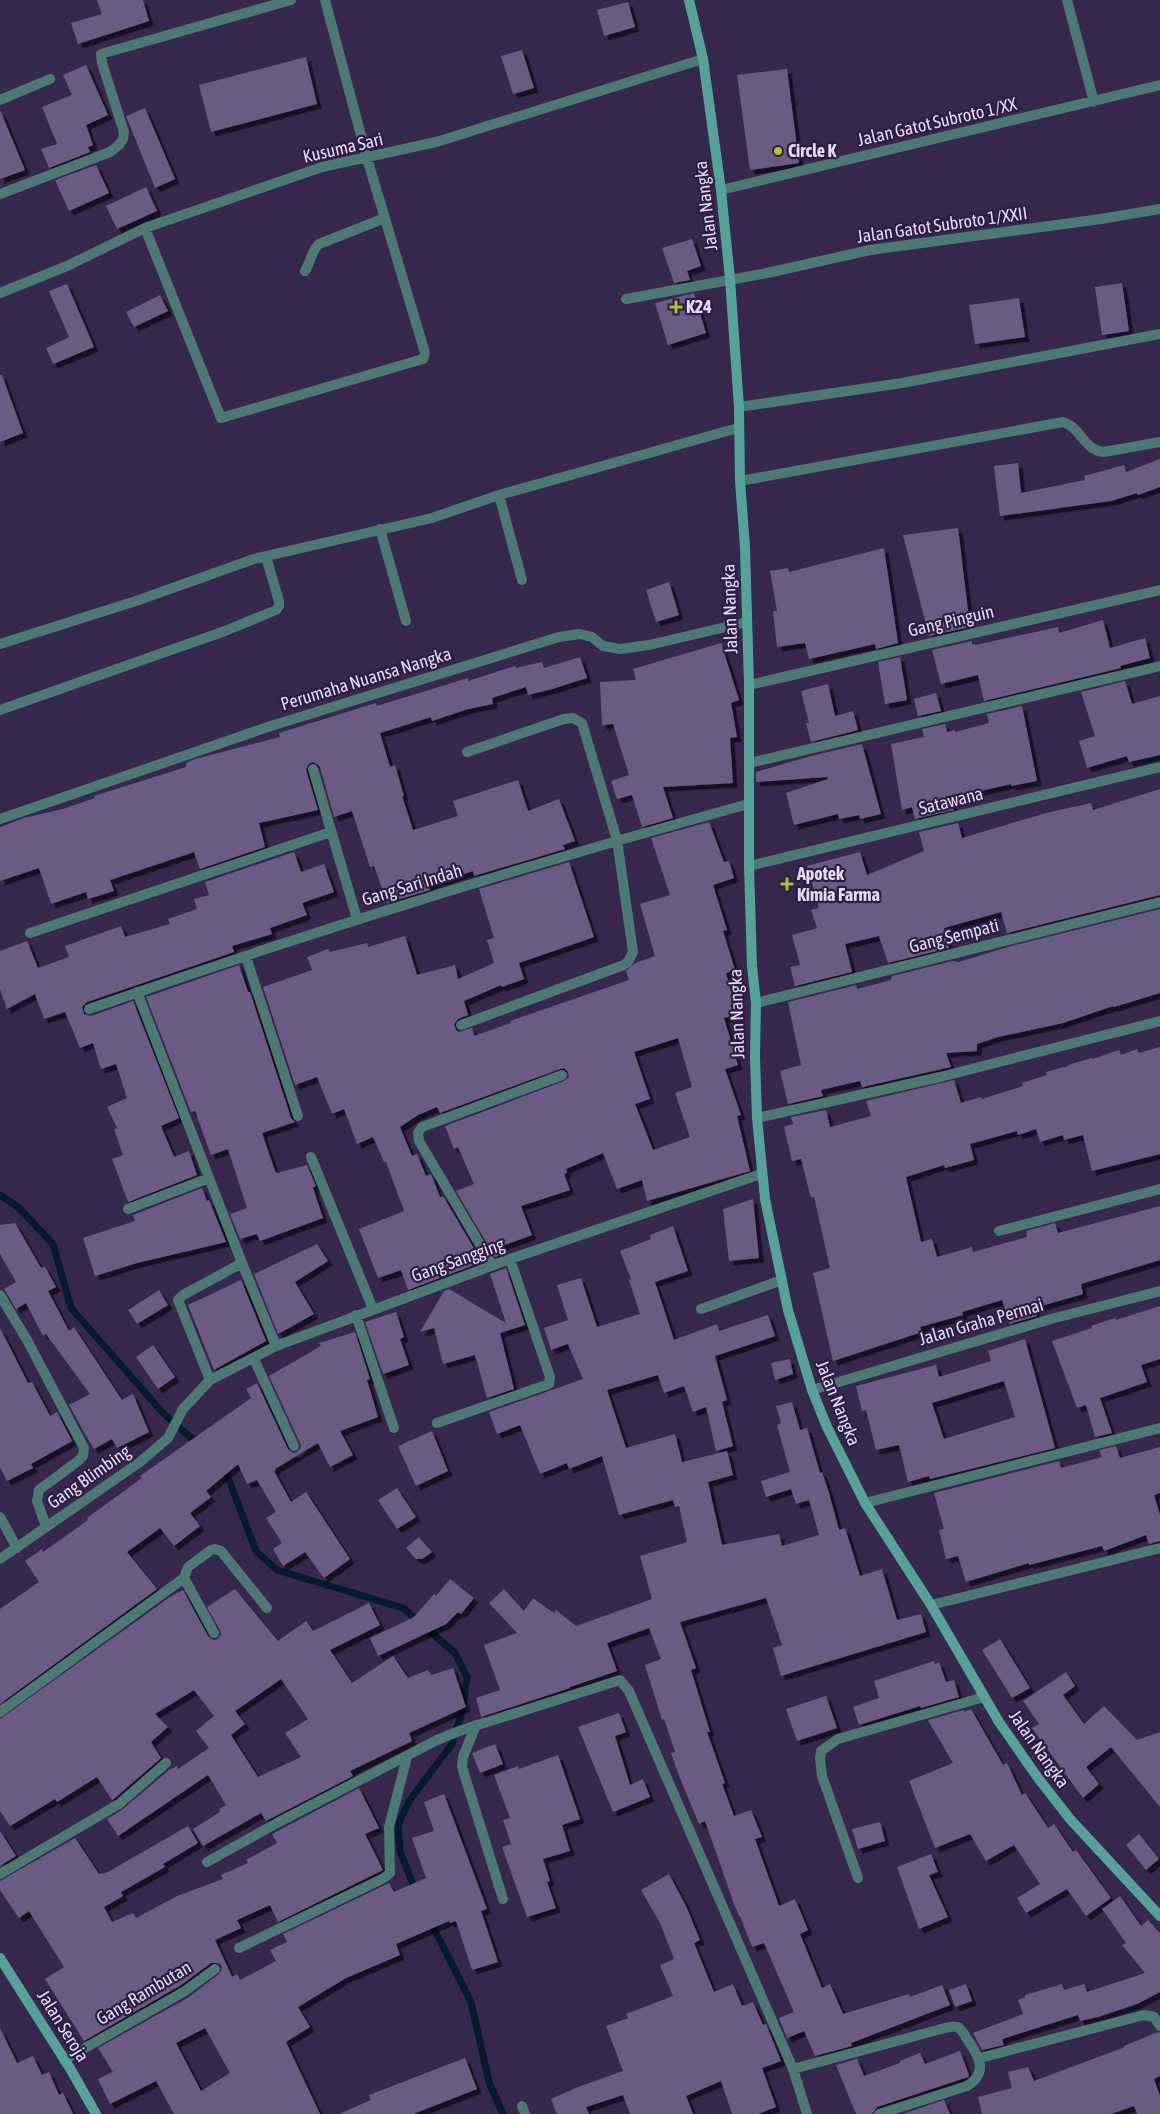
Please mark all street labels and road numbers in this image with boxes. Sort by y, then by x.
street label: Jalan Gatot Subroto 1/XX [855,93,1019,150]
street label: Kusuma Sari [301,128,385,167]
street label: Jalan Nangka [690,160,721,252]
street label: Jalan Gatot Subroto 1/XXII [855,202,1029,247]
street label: Jalan Nangka [717,564,742,654]
street label: Gang Pinguin [906,600,996,641]
street label: Perumaha Nuansa Nangka [278,643,454,714]
street label: Satawana [917,782,985,819]
street label: Gang Sari Indah [359,859,464,910]
street label: Gang Sempati [907,914,1001,957]
street label: Jalan Nangka [724,969,749,1059]
street label: Gang Sangging [409,1233,507,1286]
street label: Jalan Graha Permai [916,1294,1046,1349]
street label: Jalan Nangka [812,1357,865,1449]
street label: Gang Blimbing [43,1440,134,1513]
street label: Jalan Nangka [1005,1706,1074,1792]
street label: Gang Rambutan [93,1956,195,2029]
street label: Jalan Seroja [33,1986,94,2065]

